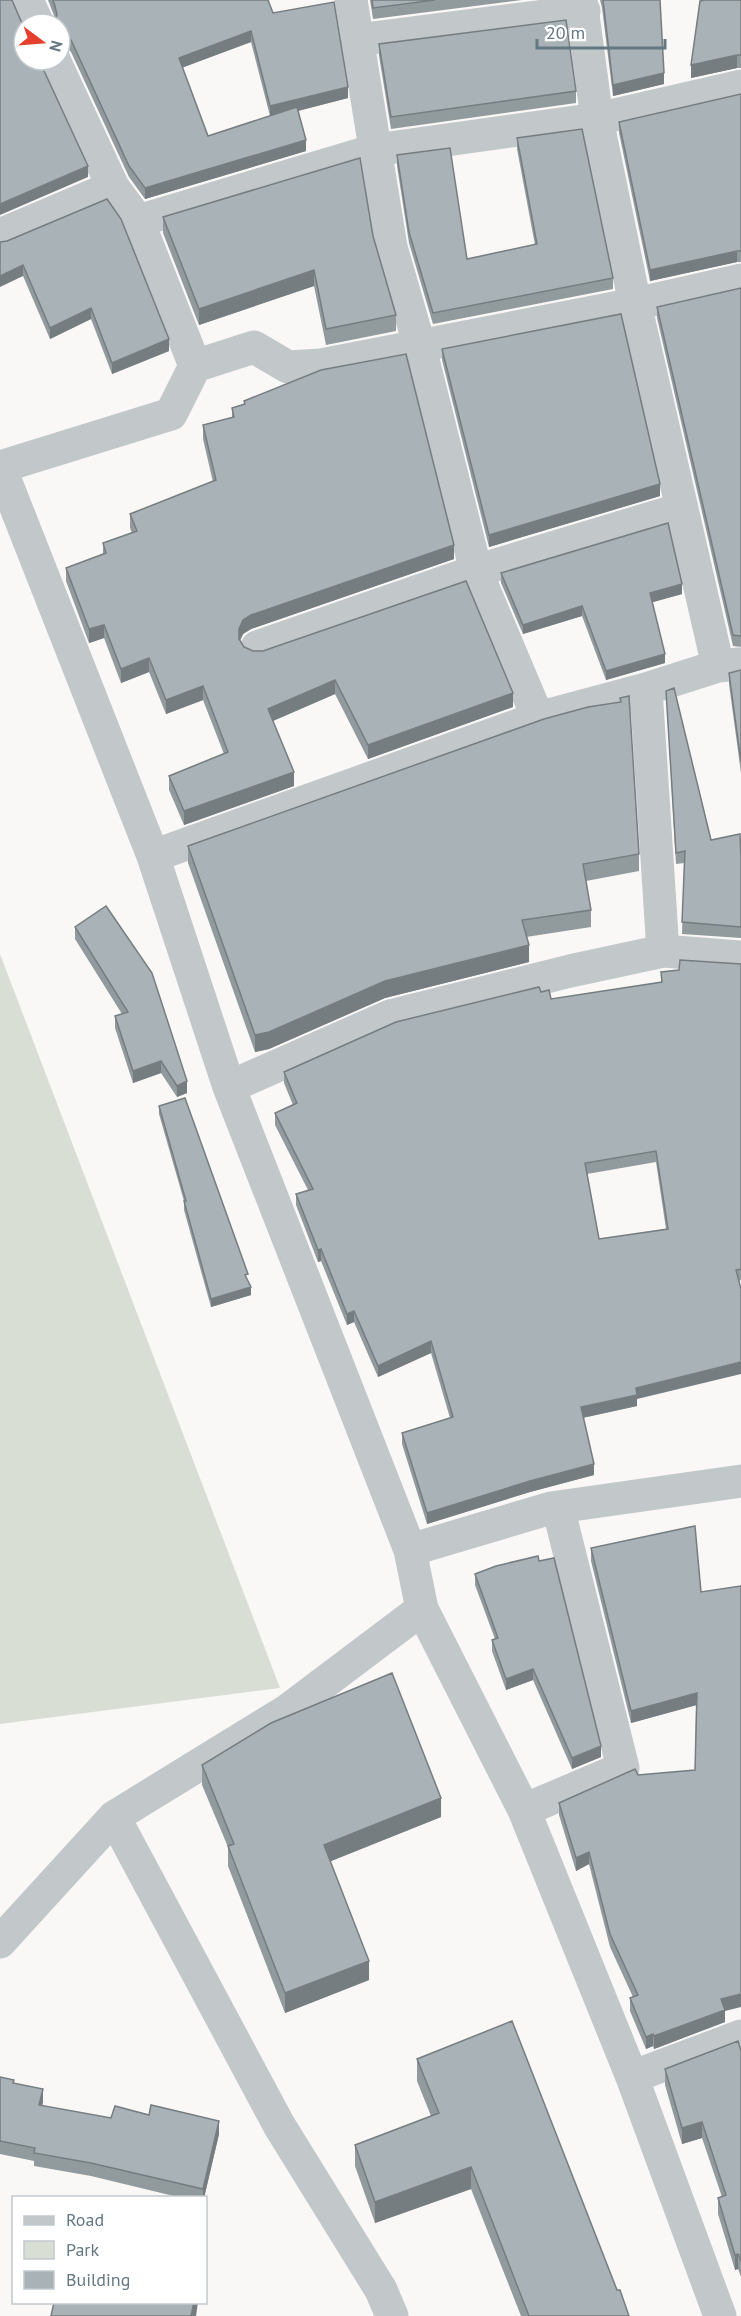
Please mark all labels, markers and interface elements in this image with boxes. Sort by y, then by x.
north arrow [12,12,72,72]
scale bar [537,12,664,50]
text: 20 m [546,21,585,44]
text: N [45,38,67,54]
legend [12,2196,207,2304]
text: Road [66,2208,104,2231]
text: Park [66,2238,99,2261]
text: Building [66,2268,130,2291]

